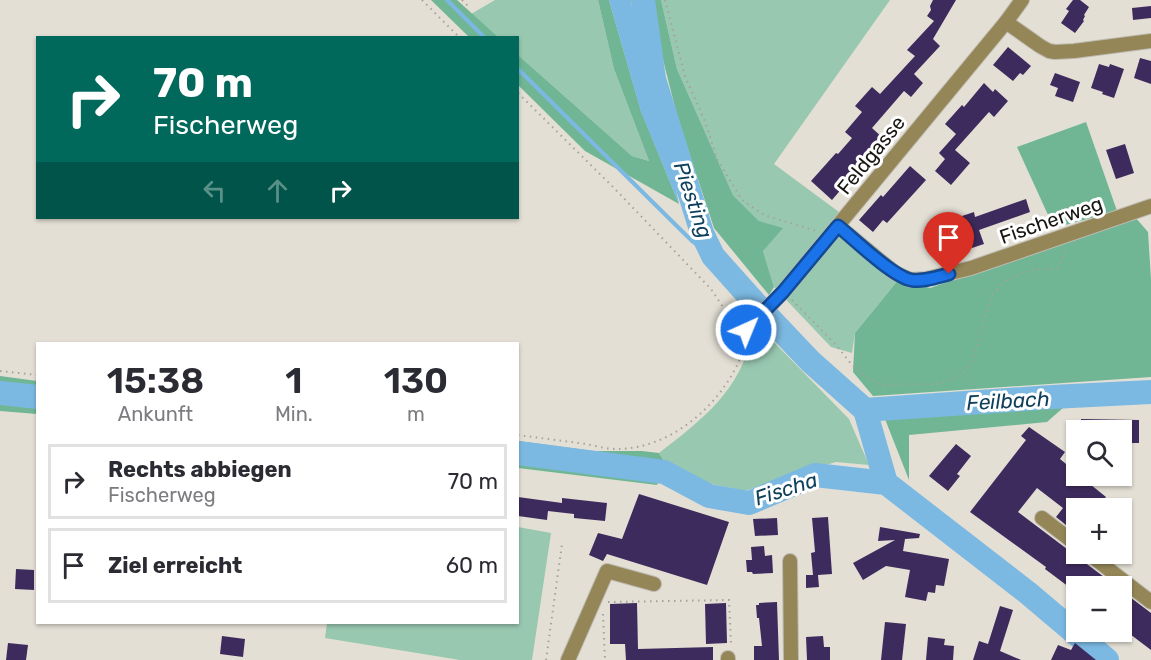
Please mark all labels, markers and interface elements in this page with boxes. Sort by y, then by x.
text: 70 m [153,58,253,108]
icon: right [54,60,132,138]
text: Fischerweg [153,109,298,141]
street label: Feldgasse [832,111,910,199]
water label: Piesting [669,158,718,241]
icon: left [198,174,231,207]
icon: ahead [261,174,294,207]
icon: right [324,174,357,207]
street label: Fischerweg [996,191,1106,249]
pin [923,212,974,274]
icon: arrive [932,221,965,254]
position arrow [714,298,778,362]
text: 15:38 [107,359,204,402]
text: 1 [285,359,303,402]
text: 130 [384,359,448,402]
water label: Feilbach [966,386,1050,415]
text: Ankunft [118,402,193,426]
text: Min. [275,402,313,426]
text: m [407,402,425,426]
map controls [1066,420,1132,642]
button: search [1066,420,1132,486]
text: Rechts abbiegen [108,456,292,483]
icon: right [57,465,90,498]
water label: Fischa [751,467,820,510]
text: 70 m [448,468,498,495]
text: Fischerweg [108,483,216,507]
button: + [1066,498,1132,564]
icon: arrive [57,549,90,582]
text: Ziel erreicht [108,552,242,579]
text: 60 m [446,552,498,579]
button: − [1066,576,1132,642]

